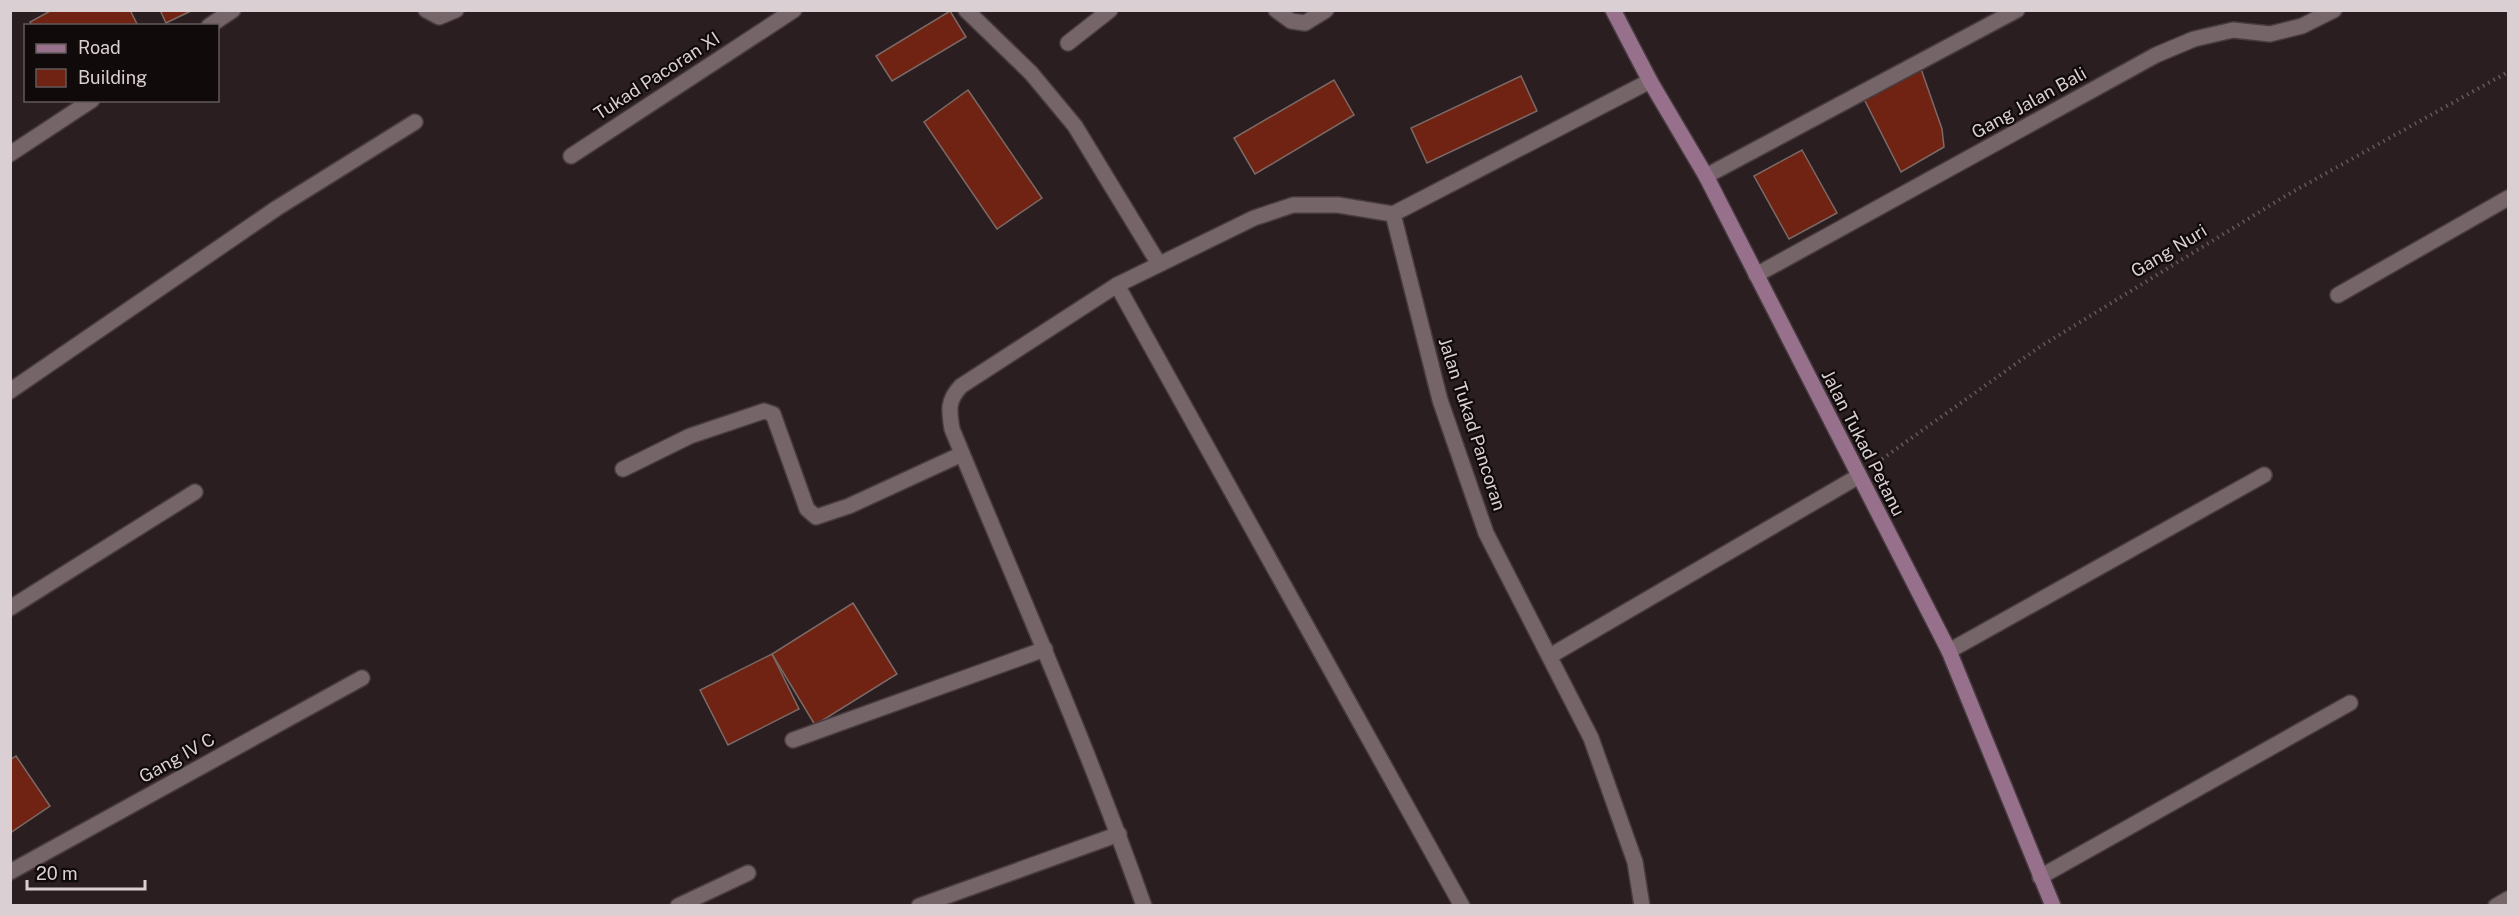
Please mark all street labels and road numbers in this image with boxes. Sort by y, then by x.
street label: Tukad Pacoran XI [590,27,723,124]
street label: Gang Jalan Bali [1968,62,2090,143]
street label: Gang Nuri [2127,220,2210,281]
street label: Jalan Tukad Pancoran [1435,335,1510,513]
street label: Jalan Tukad Petanu [1818,366,1909,519]
street label: Gang IV C [135,728,218,787]

